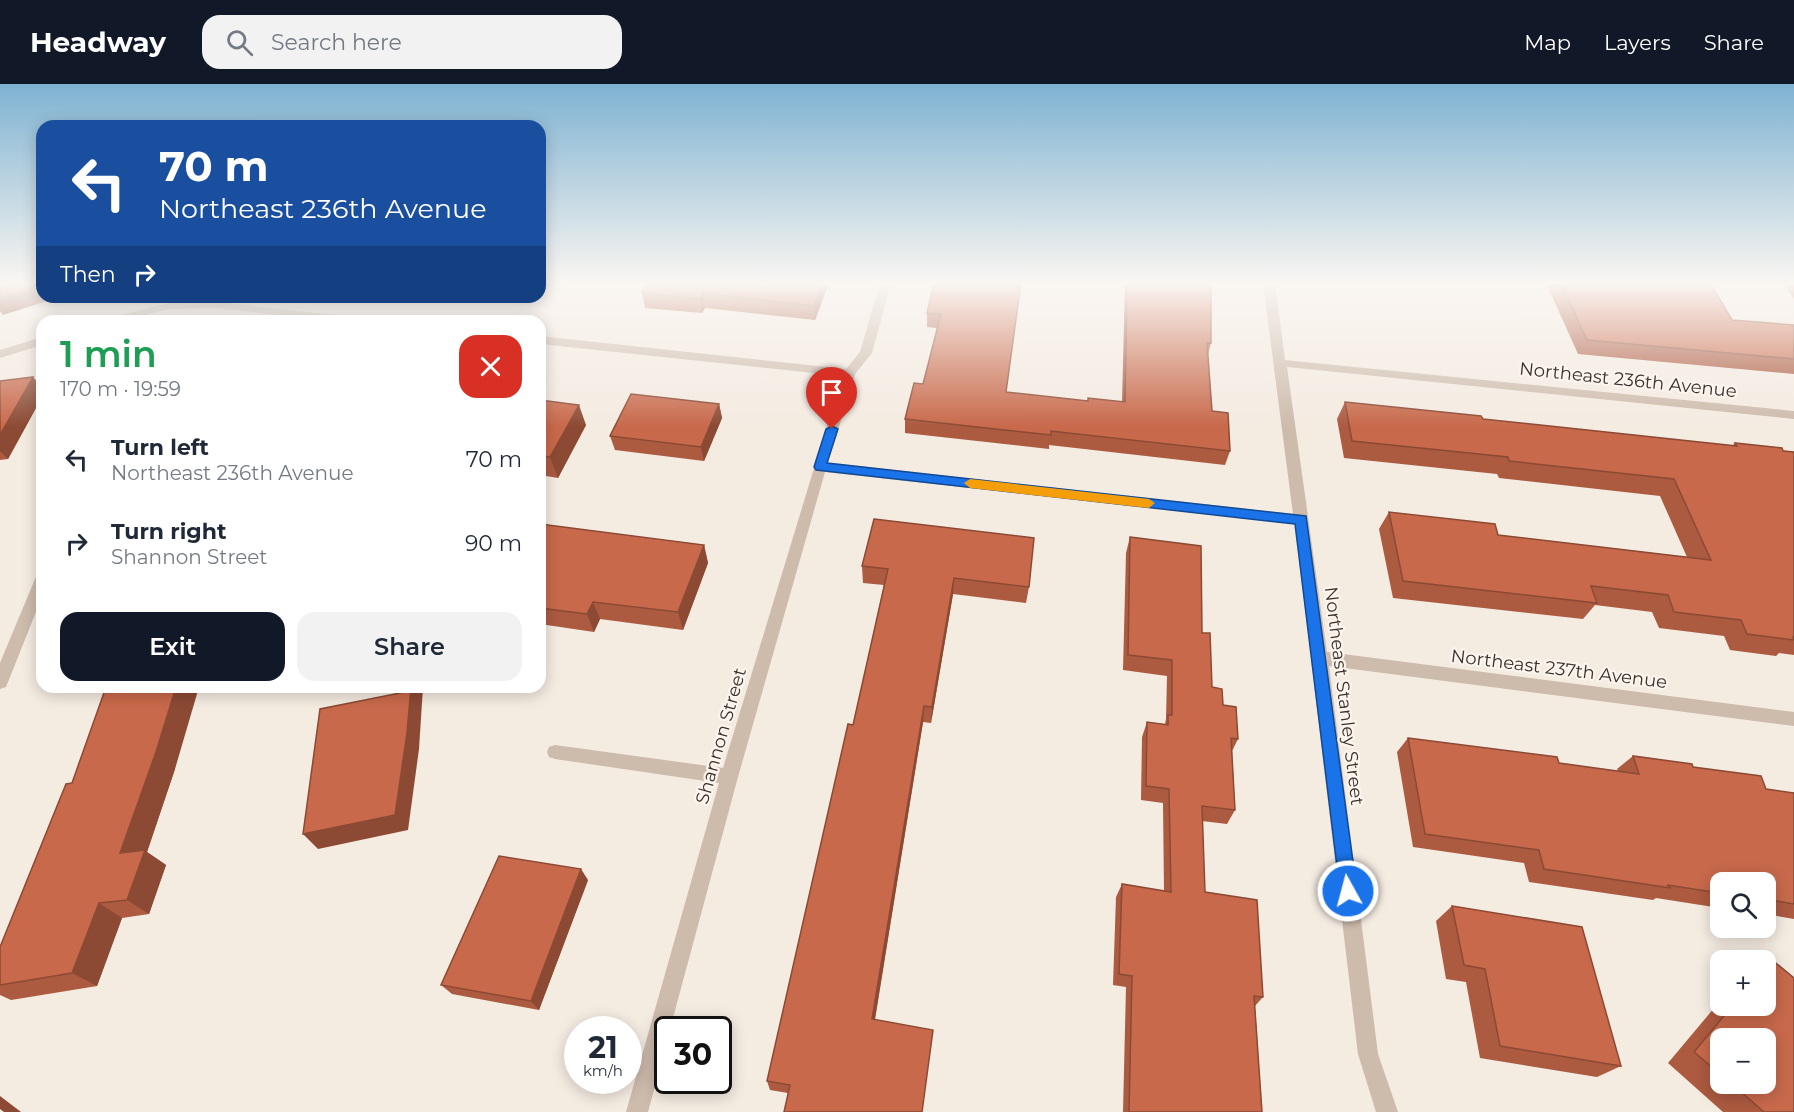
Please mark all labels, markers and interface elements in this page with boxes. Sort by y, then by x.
search box [202,15,622,69]
text: Headway [30,25,166,59]
icon: search [223,26,256,59]
text: Search here [271,29,402,56]
text: Map [1524,30,1571,55]
text: Layers [1604,30,1671,55]
text: Share [1704,30,1764,55]
text: 70 m [159,140,269,192]
icon: left [60,144,138,222]
text: Northeast 236th Avenue [159,192,487,225]
icon: right [128,258,161,291]
text: Then [60,261,116,288]
text: 1 min [60,332,157,376]
button: close [459,335,522,398]
street label: Northeast 236th Avenue [1518,358,1738,402]
pin [806,367,857,429]
icon: arrive [815,376,848,409]
text: 170 m · 19:59 [60,377,181,401]
text: Turn left [111,434,209,461]
icon: left [60,443,93,476]
text: 70 m [466,446,522,473]
text: Northeast 236th Avenue [111,461,354,485]
text: Turn right [111,518,226,545]
icon: right [60,527,93,560]
text: 90 m [465,530,522,557]
text: Shannon Street [111,545,267,569]
street label: Northeast Stanley Street [1320,585,1368,807]
button: Exit [60,612,285,681]
button: Share [297,612,522,681]
street label: Northeast 237th Avenue [1450,645,1668,693]
street label: Shannon Street [691,665,751,807]
position arrow [1316,859,1380,923]
map controls [1710,872,1776,1094]
button: search [1710,872,1776,938]
button: + [1710,950,1776,1016]
speed limit sign: 30 [654,1016,732,1094]
button: − [1710,1028,1776,1094]
text: 21 [588,1029,618,1066]
text: km/h [583,1061,623,1080]

